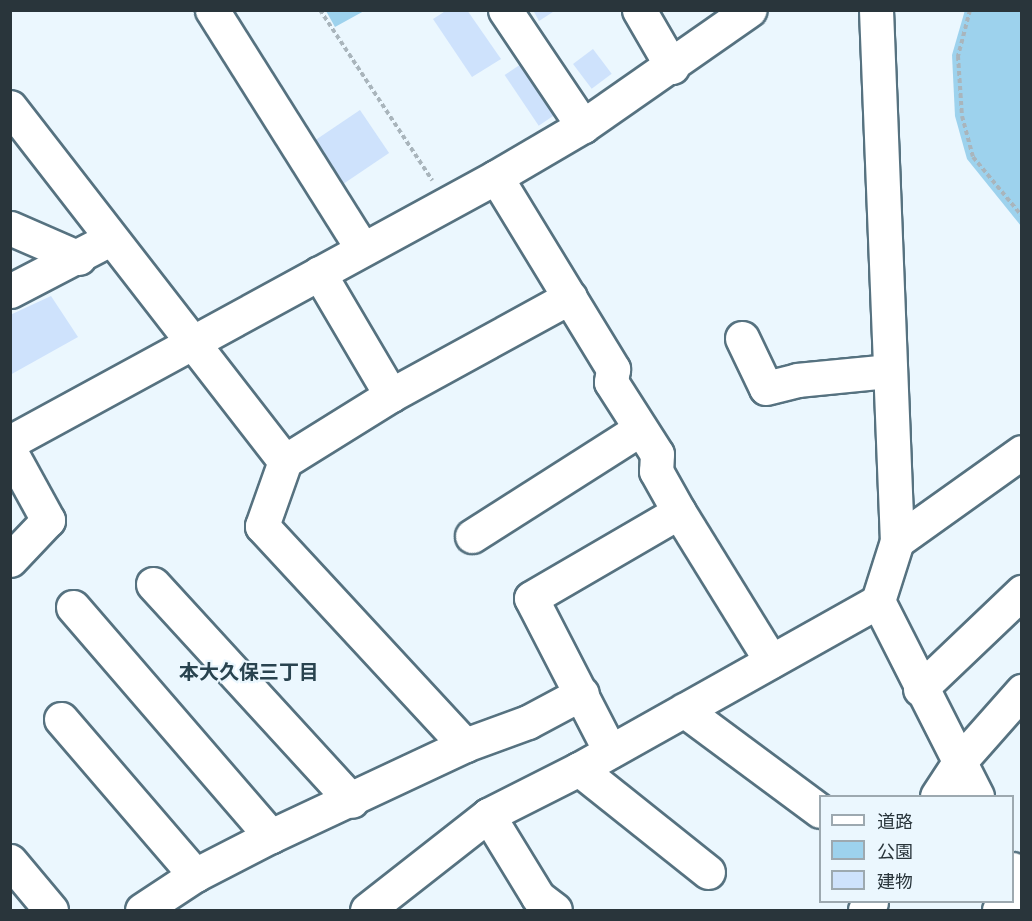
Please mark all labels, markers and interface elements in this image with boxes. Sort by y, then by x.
district label: 本大久保三丁目 [179,660,319,684]
legend [819,795,1014,903]
text: 道路 [877,811,913,833]
text: 公園 [877,841,913,863]
text: 建物 [877,871,913,893]

